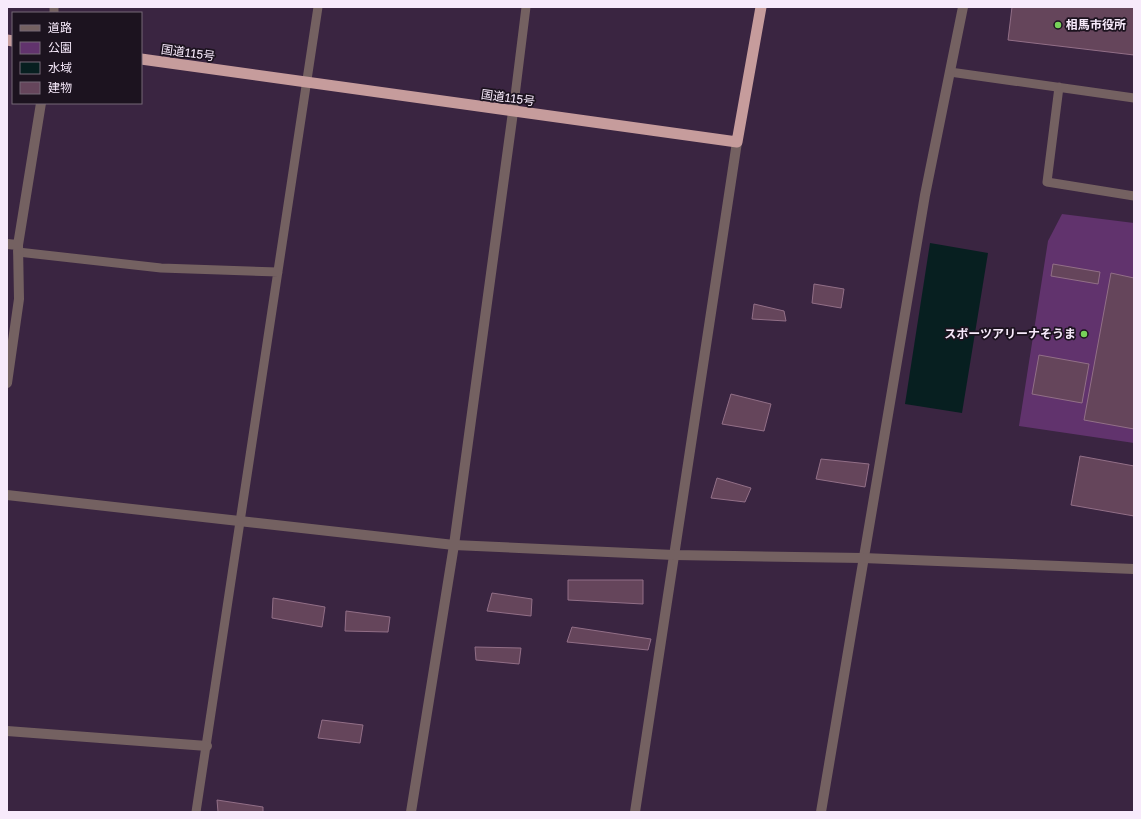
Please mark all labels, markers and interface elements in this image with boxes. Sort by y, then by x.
legend [12,12,142,104]
place label: 相馬市役所 [1066,17,1126,32]
text: 道路 [48,20,72,35]
marker: 相馬市役所 [1053,20,1063,30]
text: 公園 [48,40,72,55]
street label: 国道115号 [160,41,216,64]
text: 水域 [48,60,72,75]
text: 建物 [48,80,72,95]
street label: 国道115号 [480,86,536,109]
place label: スポーツアリーナそうま [944,326,1076,341]
marker: スポーツアリーナそうま [1079,329,1089,339]

